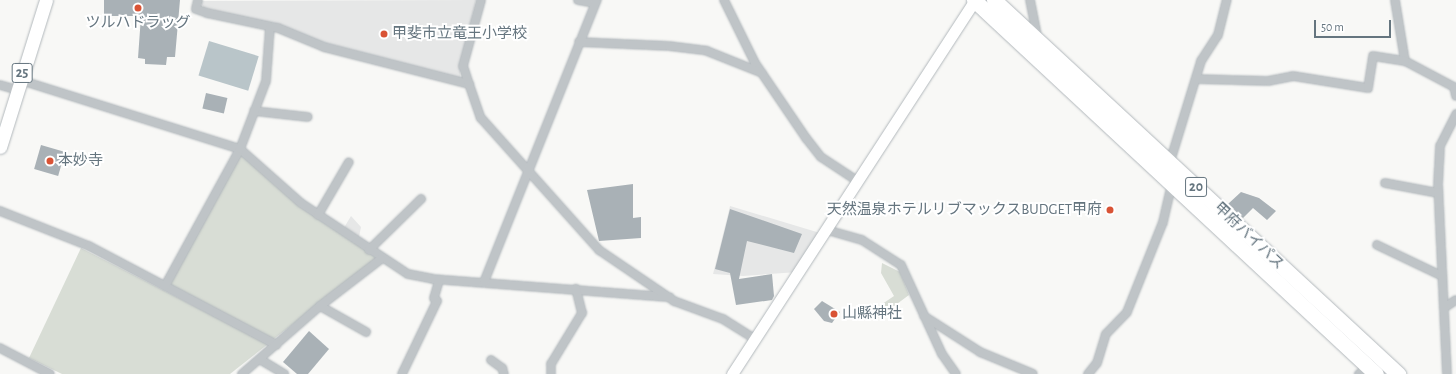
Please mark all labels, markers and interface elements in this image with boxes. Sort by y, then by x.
marker: ツルハドラッグ [133,3,143,13]
scale bar [1316,12,1393,38]
place label: ツルハドラッグ [86,14,190,32]
text: 50 m [1321,21,1344,33]
place label: 甲斐市立竜王小学校 [392,25,527,43]
marker: 甲斐市立竜王小学校 [379,29,389,39]
road number: 25 [11,61,33,85]
place label: 本妙寺 [58,152,103,170]
marker: 本妙寺 [45,156,55,166]
road number: 20 [1185,175,1207,199]
street label: 甲府バイパス [1210,199,1288,273]
place label: 天然温泉ホテルリブマックスBUDGET甲府 [826,201,1102,219]
marker: 天然温泉ホテルリブマックスBUDGET甲府 [1105,205,1115,215]
place label: 山縣神社 [842,305,902,323]
marker: 山縣神社 [829,309,839,319]

